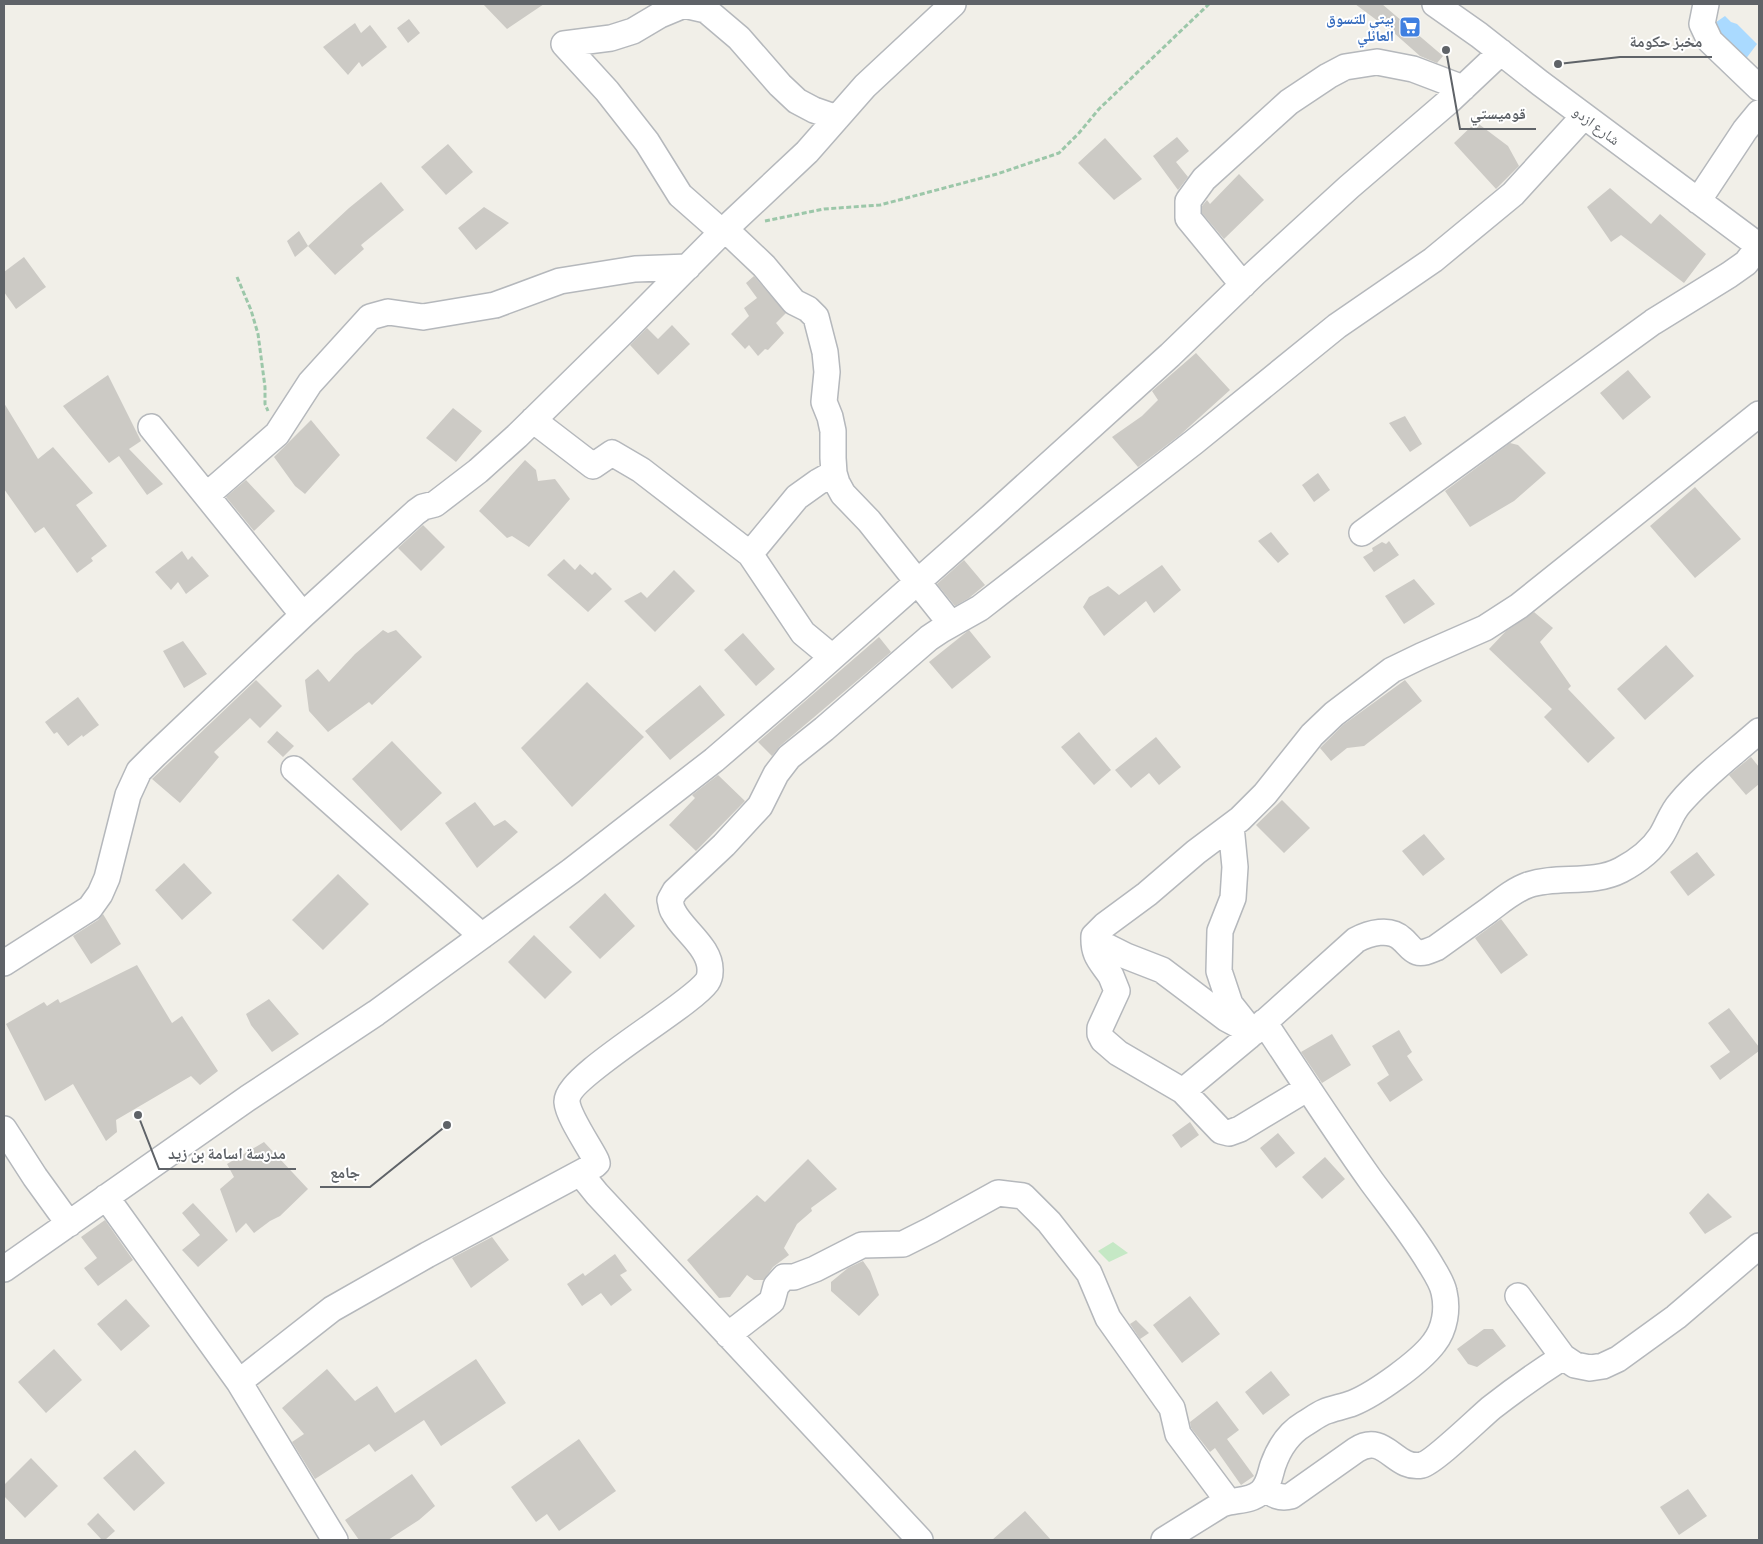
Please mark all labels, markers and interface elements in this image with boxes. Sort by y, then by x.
place label: بيتي للتسوق العائلي [1326,9,1394,48]
supermarket icon: بيتي للتسوق العائلي [1398,15,1422,39]
callout: مخبز حكومة [1620,26,1712,57]
text: مخبز حكومة [1630,31,1702,51]
callout: قوميستي [1460,98,1536,129]
street label: شارع ازدو [1569,102,1624,150]
text: قوميستي [1470,103,1526,126]
callout: مدرسة اسامة بن زيد [159,1138,296,1169]
text: مدرسة اسامة بن زيد [168,1143,286,1163]
callout: جامع [320,1156,370,1187]
text: جامع [330,1162,360,1183]

